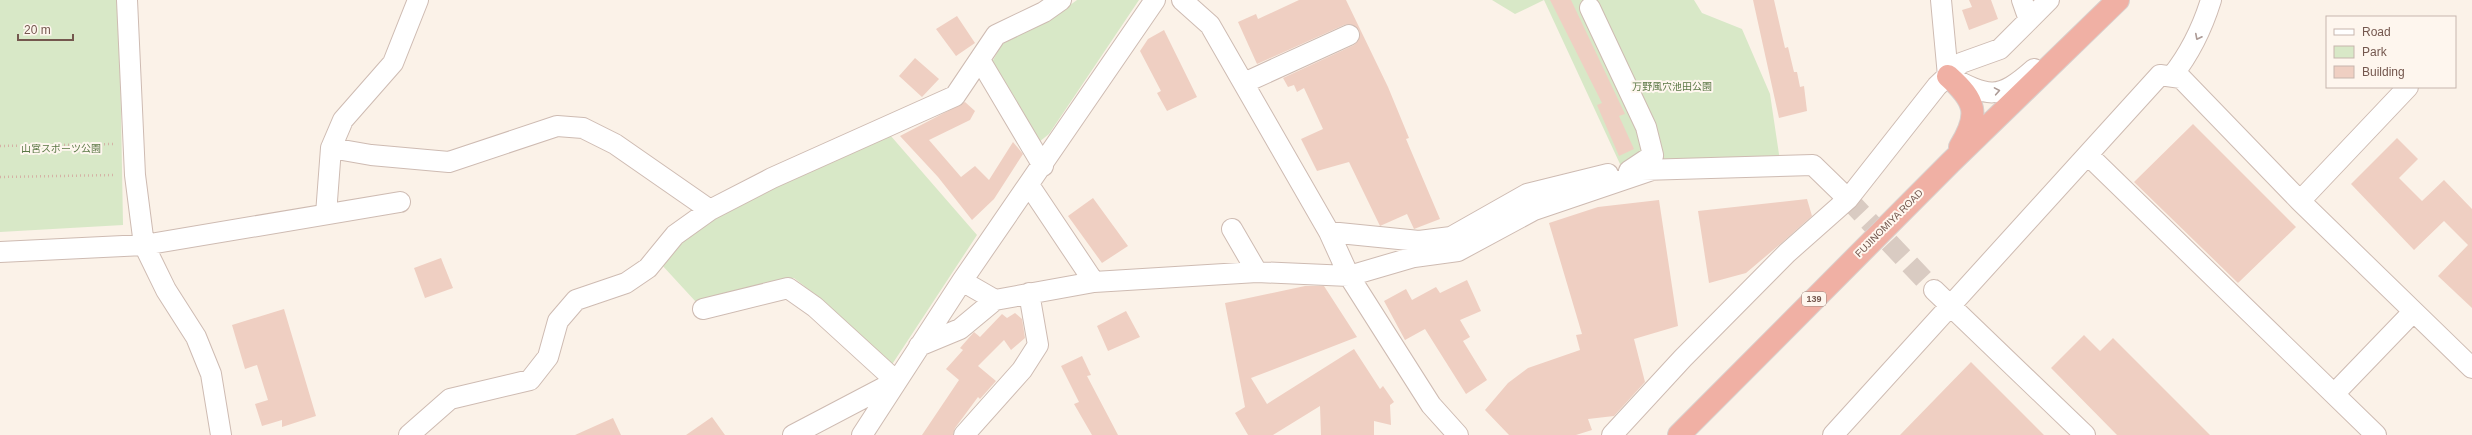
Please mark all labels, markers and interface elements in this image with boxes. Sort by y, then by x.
scale bar [18,16,73,42]
legend [2326,16,2456,88]
text: 20 m [24,23,51,37]
text: Road [2362,25,2391,39]
one-way arrow [2195,32,2203,40]
text: Park [2362,45,2388,59]
text: Building [2362,65,2405,79]
park label: 万野風穴池田公園 [1632,81,1712,92]
one-way arrow [1994,88,2000,96]
park label: 山宮スポーツ公園 [21,143,101,154]
street label: FUJINOMIYA ROAD [1853,187,1925,259]
road number: 139 [1802,292,1826,306]

